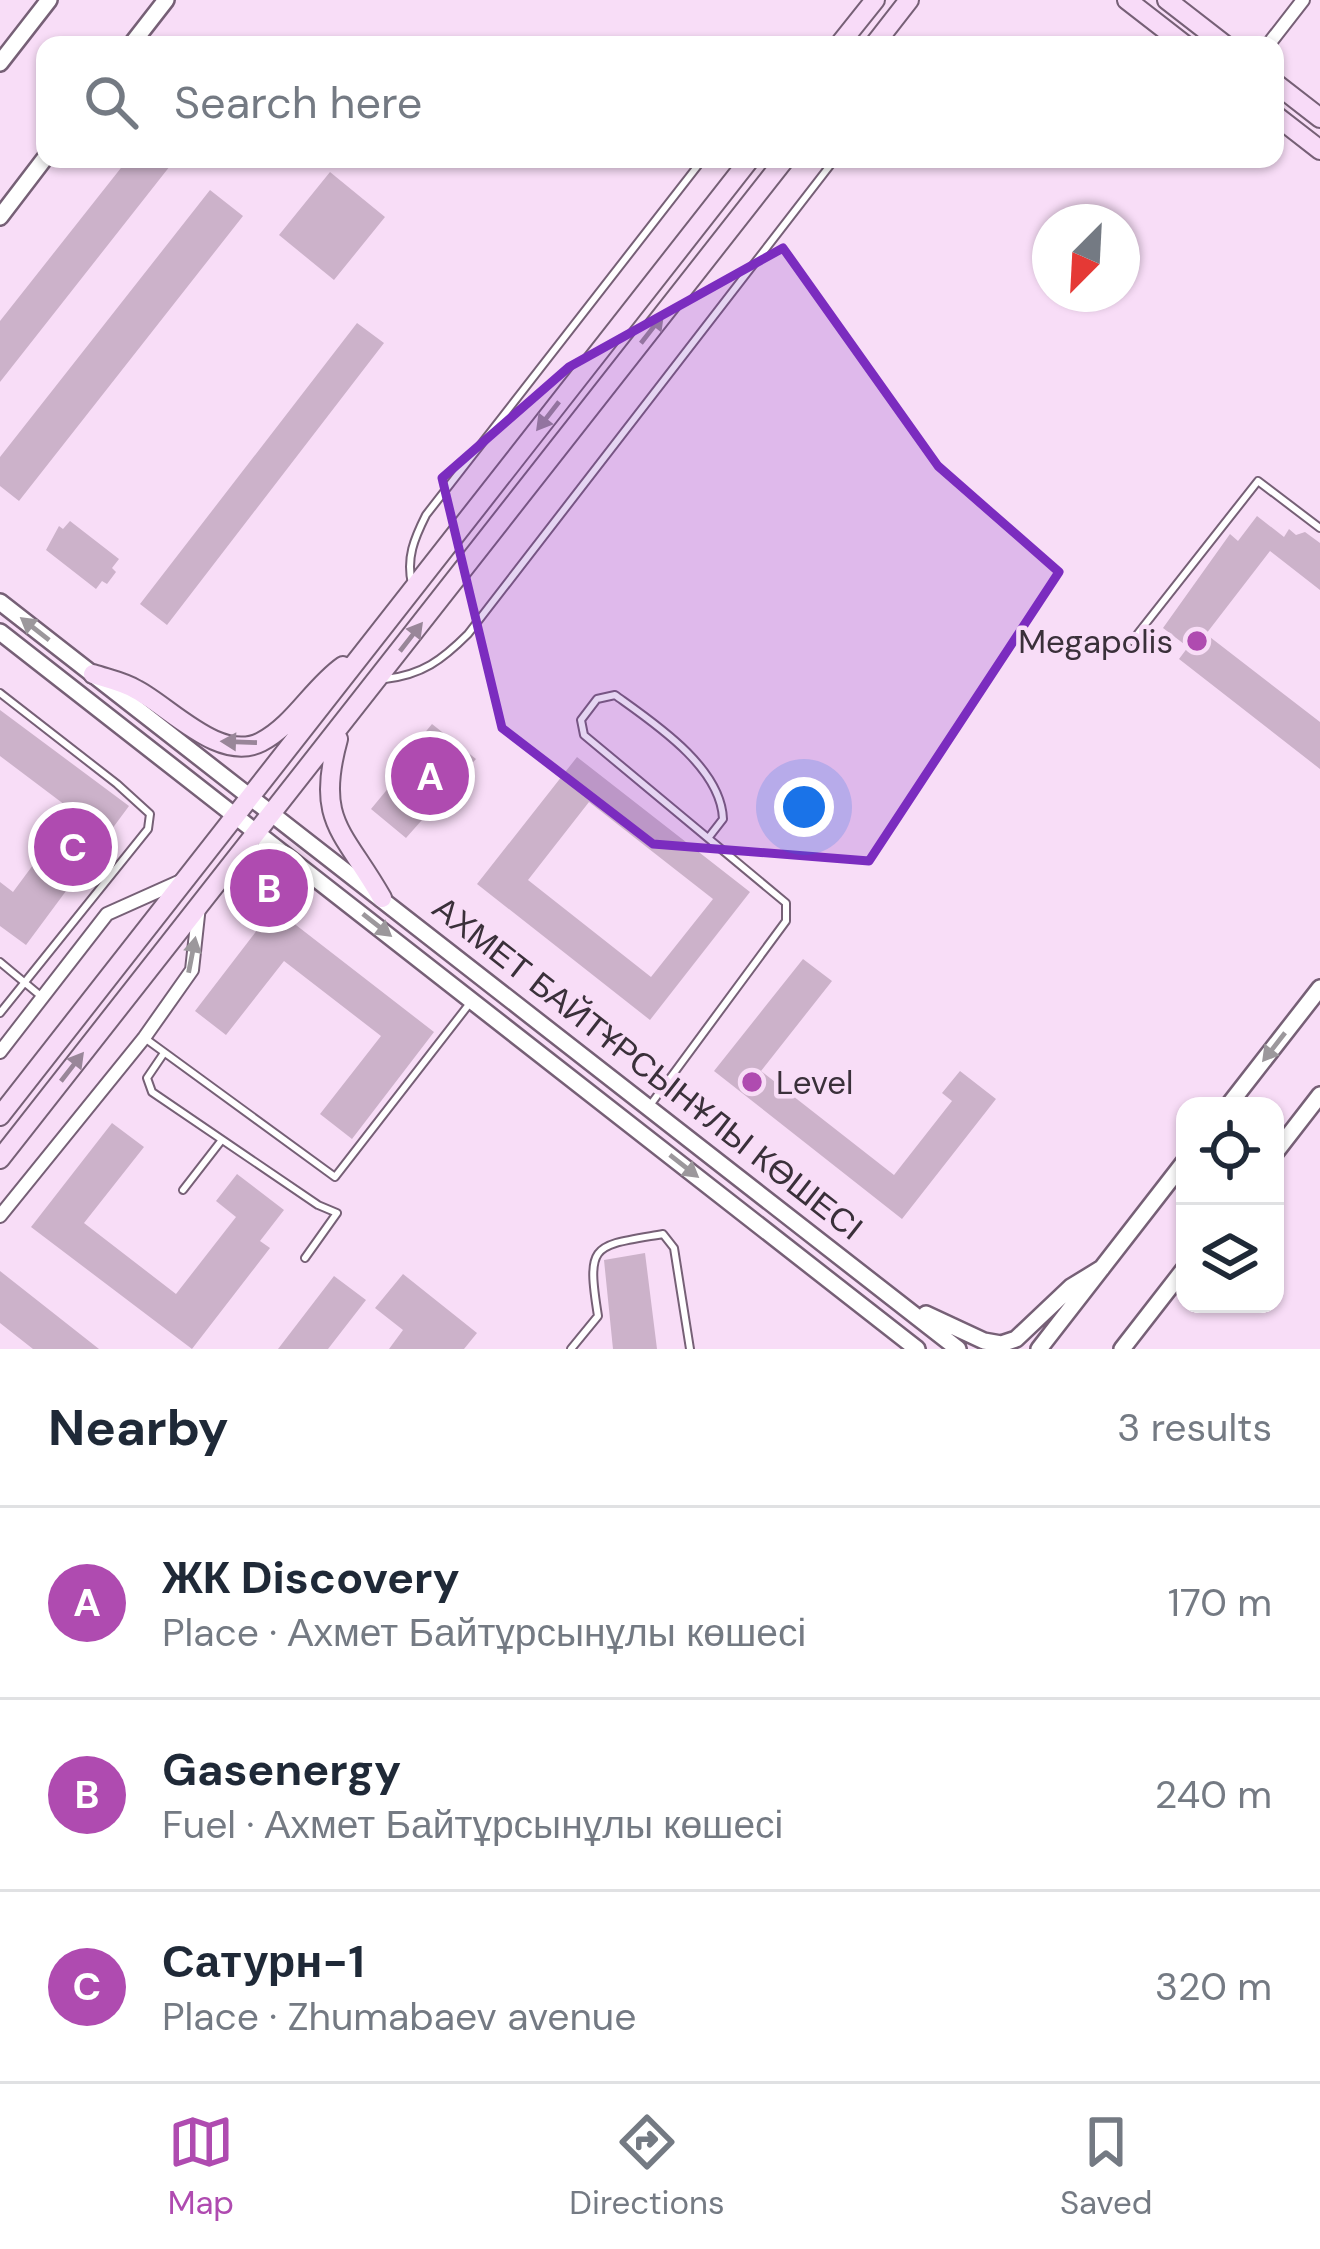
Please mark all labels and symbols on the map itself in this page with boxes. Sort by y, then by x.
north arrow [1032,204,1140,312]
one-way arrow [639,314,663,345]
one-way arrow [536,401,561,432]
one-way arrow [19,617,50,642]
place label: Megapolis [1018,620,1173,663]
one-way arrow [399,621,423,652]
marker: Megapolis [1184,628,1210,654]
pin: A [391,731,469,821]
one-way arrow [219,733,257,752]
your location [774,777,834,837]
pin: C [34,802,112,892]
pin: B [230,843,308,933]
street label: АХМЕТ БАЙТҰРСЫНҰЛЫ КӨШЕСІ [424,887,872,1249]
one-way arrow [362,912,393,937]
one-way arrow [183,936,202,973]
one-way arrow [1262,1031,1287,1062]
one-way arrow [59,1051,84,1082]
place label: Level [776,1061,853,1104]
marker: Level [739,1069,765,1095]
one-way arrow [669,1153,700,1178]

